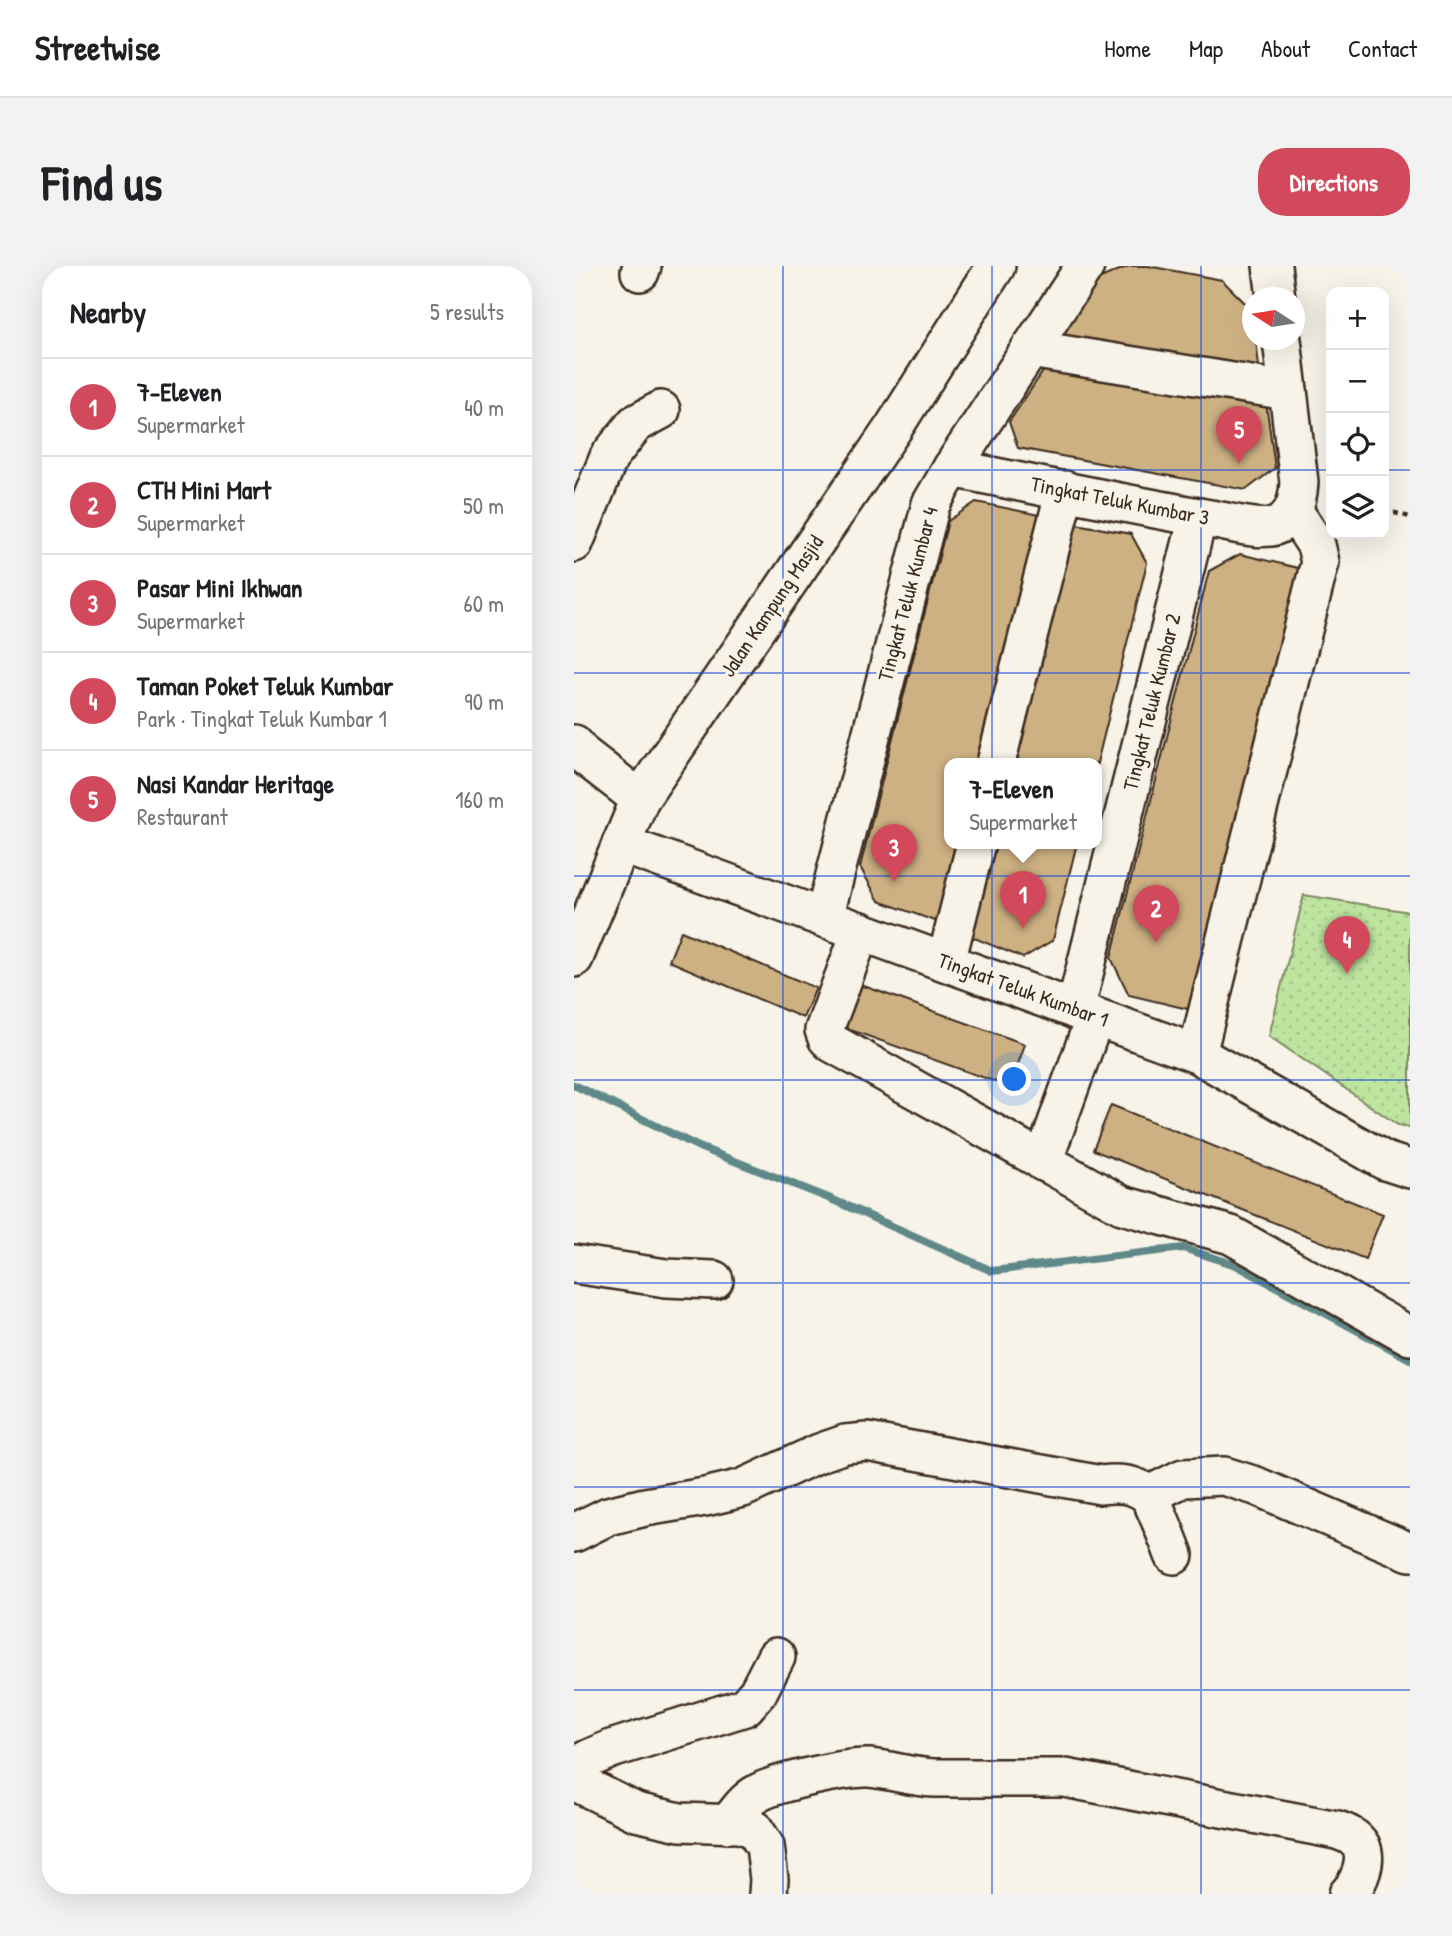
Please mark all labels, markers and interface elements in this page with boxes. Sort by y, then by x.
text: Streetwise [35,26,160,70]
text: Home [1104,32,1151,64]
text: Map [1189,32,1223,64]
text: About [1261,32,1310,64]
text: Contact [1348,32,1417,64]
button: Directions [1258,148,1410,216]
text: Find us [42,149,162,215]
north arrow [1242,287,1305,350]
map controls [1326,287,1389,539]
button: + [1326,287,1389,350]
text: Nearby [70,292,146,332]
text: 5 results [430,296,504,327]
button: − [1326,350,1389,413]
text: 7-Eleven [137,374,222,409]
text: 1 [89,392,97,423]
text: 40 m [464,392,504,423]
pin: 5 [1216,406,1262,464]
text: Supermarket [137,409,245,440]
button: locate [1326,413,1389,476]
street label: Tingkat Teluk Kumbar 3 [1029,469,1212,532]
text: CTH Mini Mart [137,472,271,507]
button: layers [1326,476,1389,539]
text: 2 [88,490,98,521]
text: 50 m [463,490,504,521]
street label: Tingkat Teluk Kumbar 4 [870,503,945,684]
text: Supermarket [137,507,245,538]
street label: Jalan Kampung Masjid [713,529,830,682]
text: Pasar Mini Ikhwan [137,570,303,605]
text: 3 [88,588,98,619]
text: 60 m [464,588,504,619]
text: Supermarket [137,605,245,636]
street label: Tingkat Teluk Kumbar 2 [1116,610,1188,793]
text: Taman Poket Teluk Kumbar [137,668,393,703]
text: 4 [89,686,97,717]
text: 90 m [464,686,504,717]
text: Park · Tingkat Teluk Kumbar 1 [137,703,387,734]
popup [944,758,1102,849]
text: Nasi Kandar Heritage [137,766,334,801]
text: 7-Eleven [969,771,1054,806]
text: 5 [88,784,98,815]
text: 160 m [455,784,504,815]
text: Restaurant [137,801,228,832]
text: Supermarket [969,806,1077,837]
pin: 3 [871,824,917,882]
pin: 1 [1000,871,1046,929]
pin: 2 [1133,885,1179,943]
pin: 4 [1324,916,1370,974]
street label: Tingkat Teluk Kumbar 1 [934,945,1112,1034]
your location [997,1062,1031,1096]

